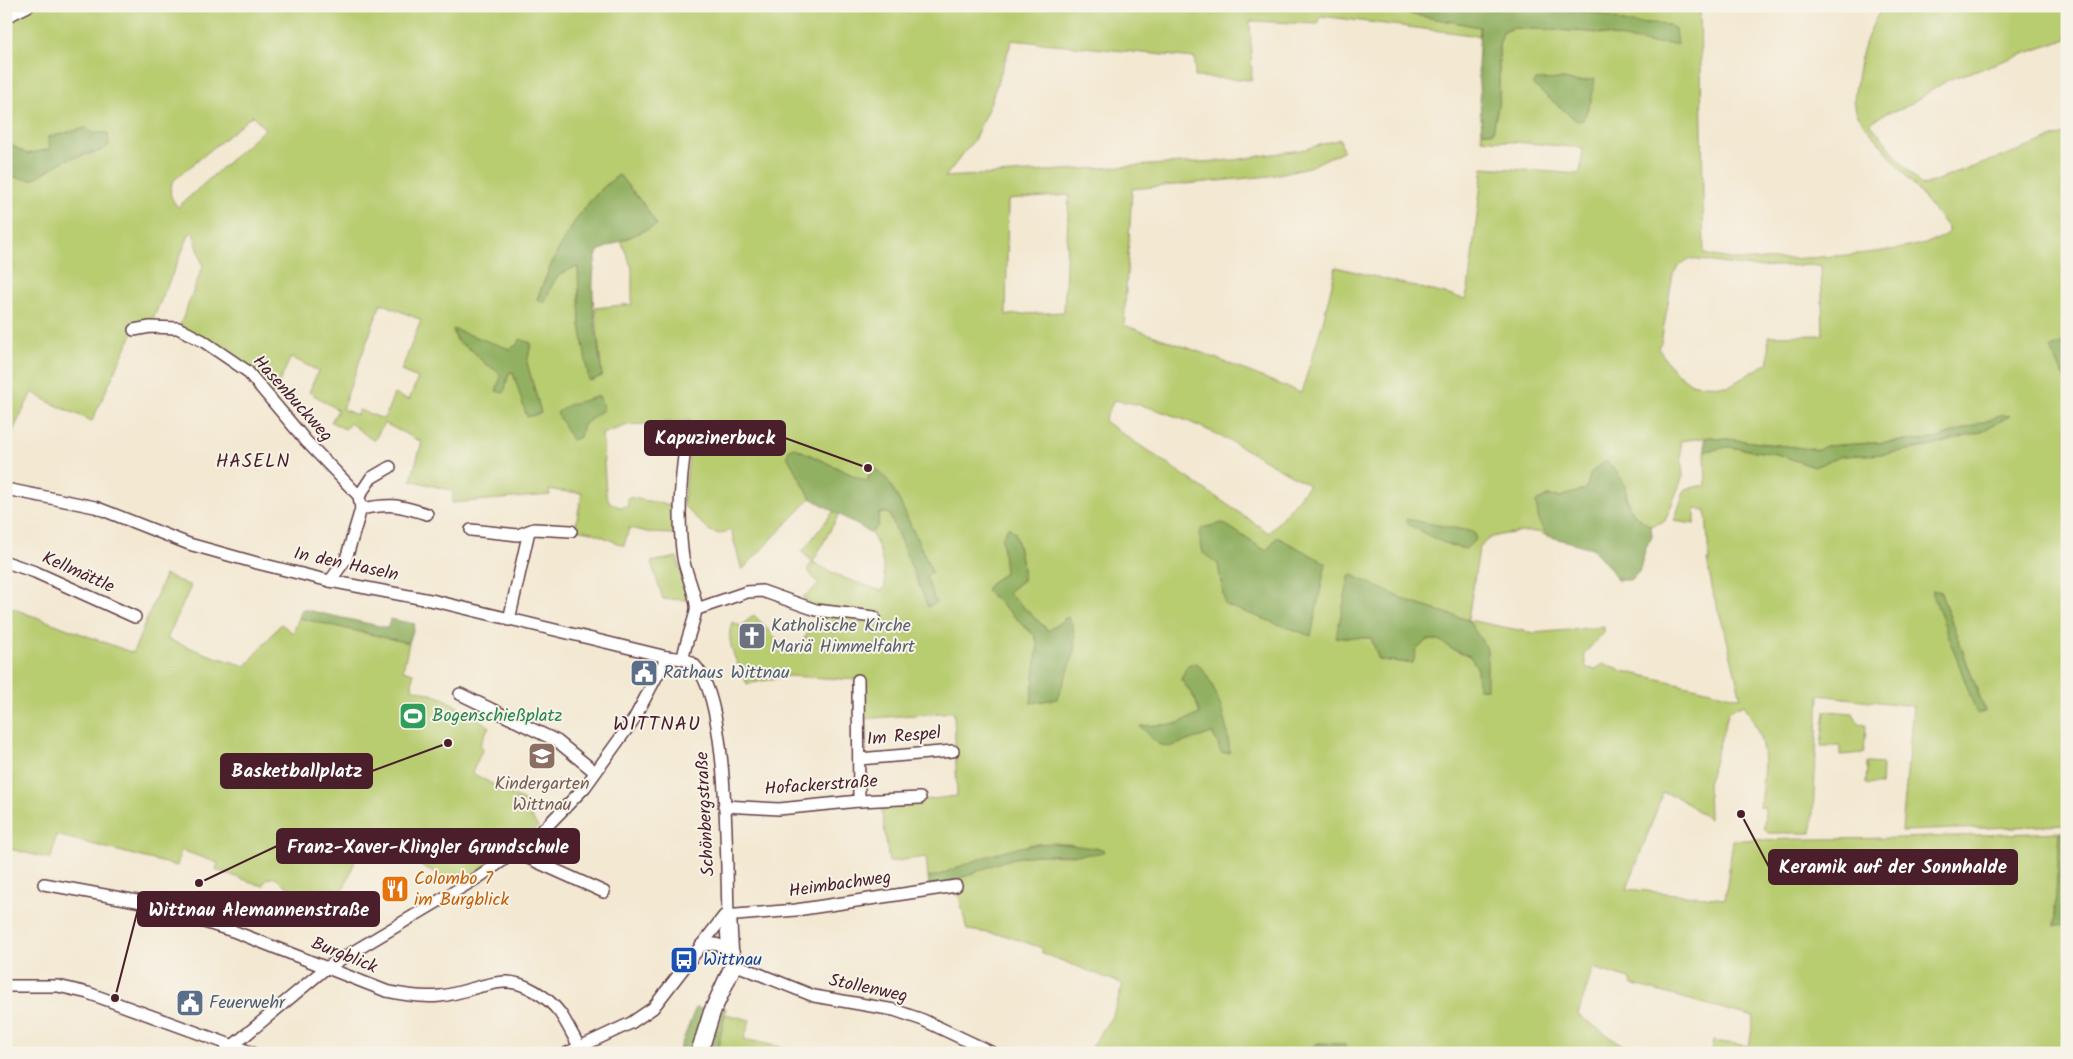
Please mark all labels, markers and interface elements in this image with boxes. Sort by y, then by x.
street label: Hasenbuckweg [245,349,339,449]
callout: Kapuzinerbuck [645,421,785,455]
text: Kapuzinerbuck [655,424,776,454]
district label: HASELN [216,447,290,477]
street label: In den Haseln [291,540,401,590]
street label: Kellmättle [37,544,119,602]
place label: Katholische Kirche Mariä Himmelfahrt [771,612,916,662]
church icon: Katholische Kirche Mariä Himmelfahrt [737,621,767,651]
public building icon: Rathaus Wittnau [629,658,659,688]
place label: Rathaus Wittnau [663,659,790,688]
sports icon: Bogenschießplatz [398,701,428,731]
place label: Bogenschießplatz [432,702,563,731]
district label: WITTNAU [613,709,701,741]
street label: Im Respel [866,719,943,755]
school or university icon: Kindergarten Wittnau [527,741,557,771]
street label: Schönbergstraße [688,751,724,877]
callout: Basketballplatz [221,754,372,788]
text: Basketballplatz [232,757,362,787]
street label: Hofackerstraße [763,768,879,804]
place label: Kindergarten Wittnau [494,770,590,820]
callout: Franz-Xaver-Klingler Grundschule [277,829,579,863]
text: Franz-Xaver-Klingler Grundschule [287,833,569,863]
callout: Keramik auf der Sonnhalde [1769,850,2017,884]
text: Keramik auf der Sonnhalde [1779,853,2007,883]
street label: Heimbachweg [787,863,893,907]
place label: Colombo 7 im Burgblick [414,865,510,915]
restaurant icon: Colombo 7 im Burgblick [380,874,410,904]
callout: Wittnau Alemannenstraße [138,892,379,926]
text: Wittnau Alemannenstraße [149,896,369,926]
street label: Burgblick [306,930,382,983]
bus stop icon: Wittnau [669,945,699,975]
place label: Wittnau [703,946,762,975]
street label: Stollenweg [826,967,910,1011]
public building icon: Feuerwehr [175,988,205,1018]
place label: Feuerwehr [209,989,286,1018]

